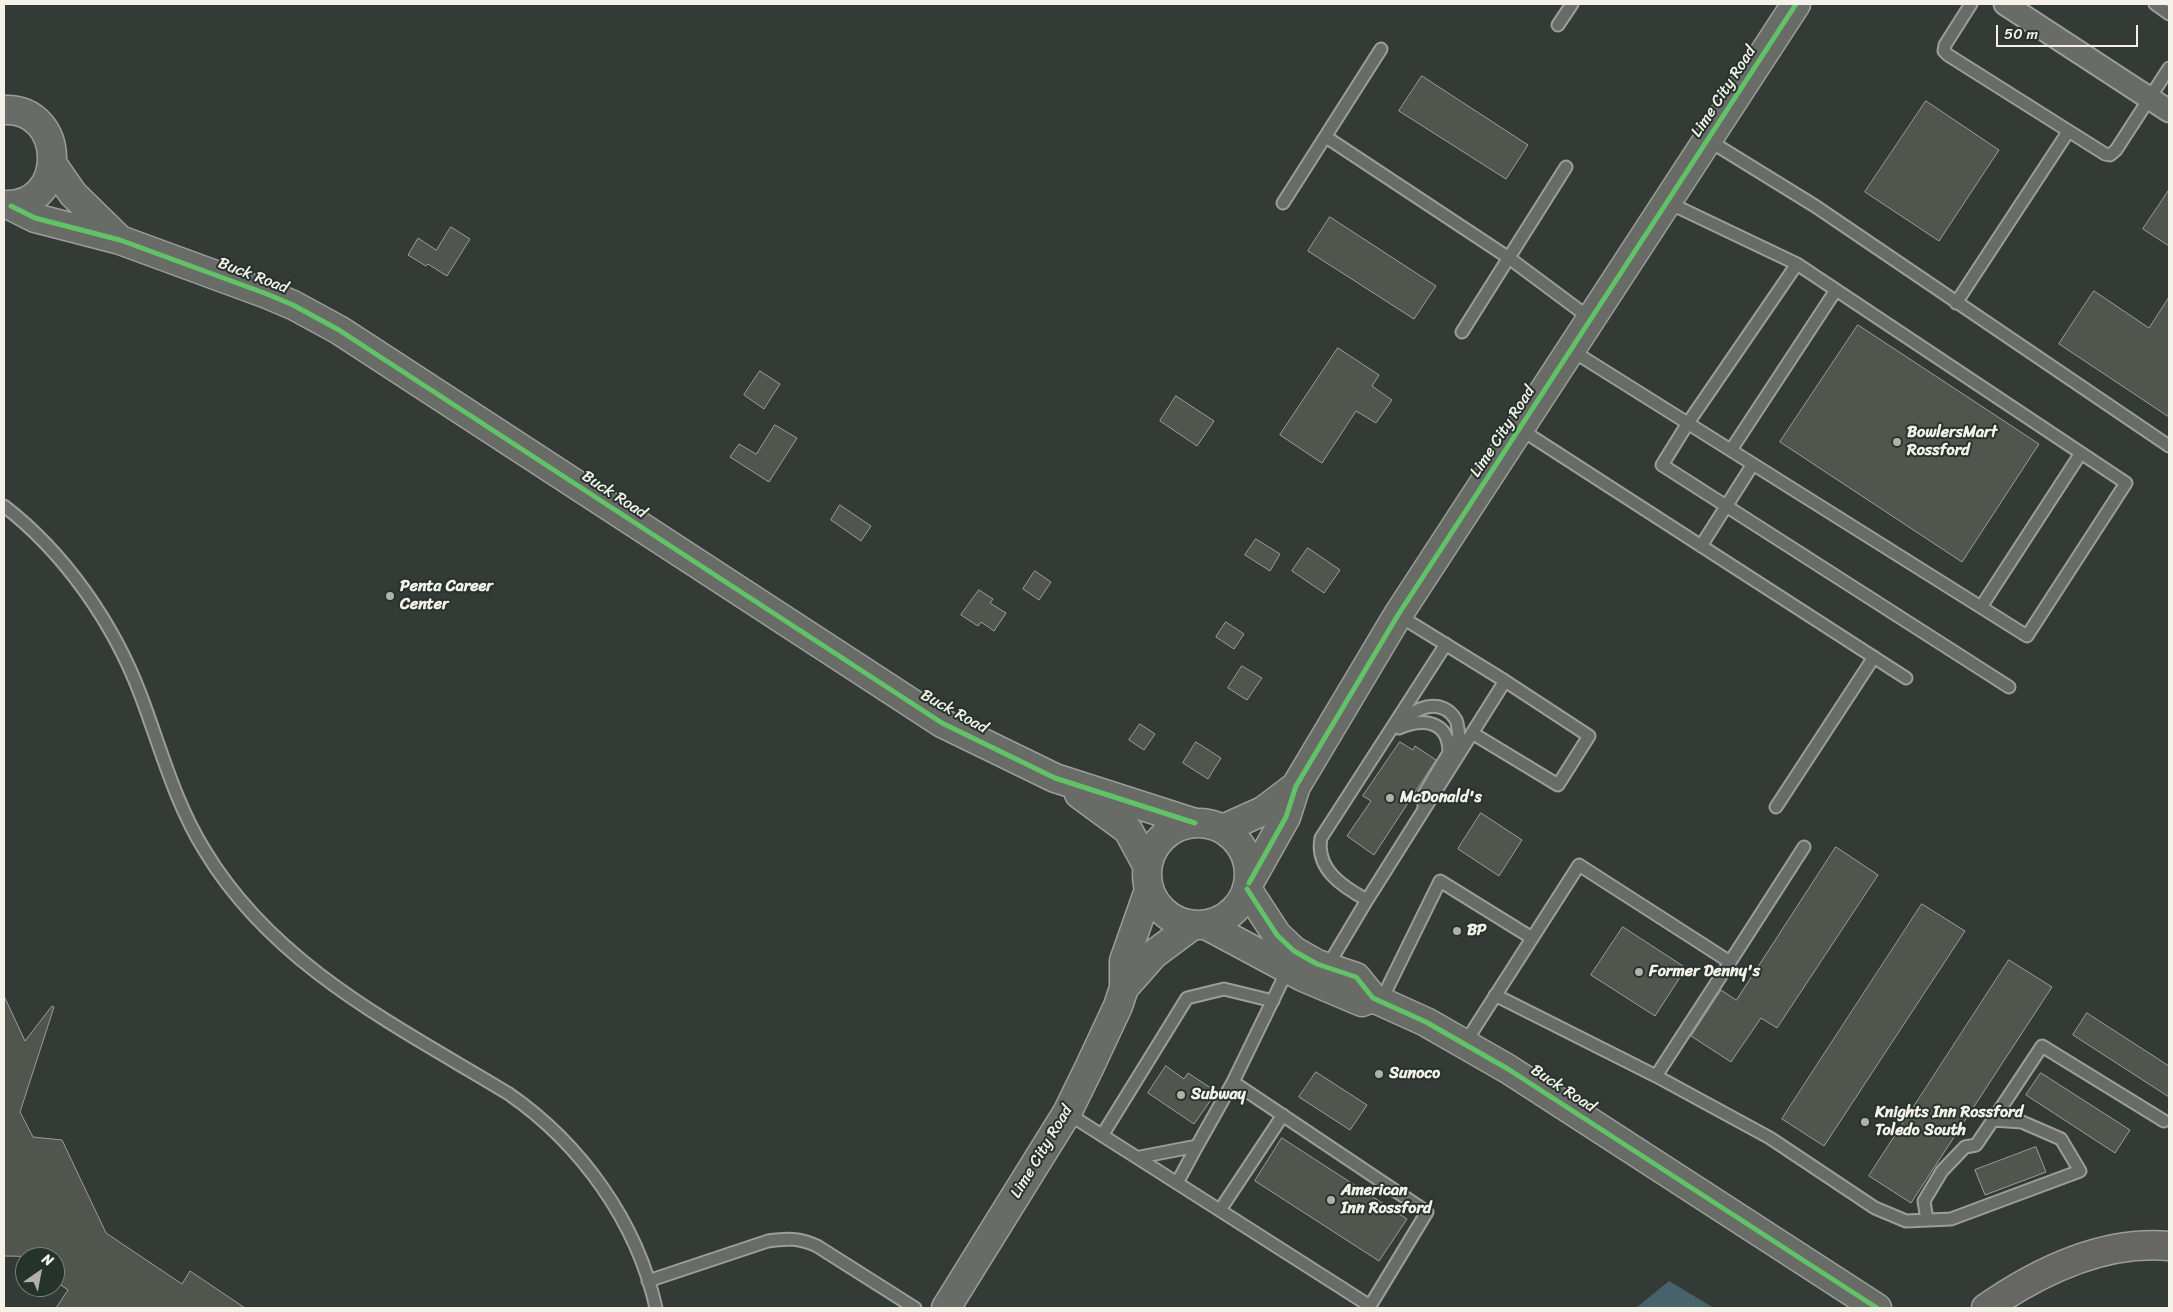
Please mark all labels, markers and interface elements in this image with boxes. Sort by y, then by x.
scale bar [1998,15,2140,47]
text: 50 m [2004,21,2038,47]
street label: Lime City Road [1687,43,1761,141]
street label: Buck Road [215,254,291,298]
street label: Lime City Road [1466,383,1540,481]
place label: BowlersMart Rossford [1907,423,1997,461]
marker: BowlersMart Rossford [1891,436,1903,448]
street label: Buck Road [578,467,650,523]
place label: Penta Career Center [400,577,493,615]
marker: Penta Career Center [384,590,396,602]
street label: Buck Road [917,686,991,738]
place label: McDonald's [1400,788,1482,808]
marker: McDonald's [1384,792,1396,804]
place label: BP [1467,921,1486,941]
marker: BP [1451,925,1463,937]
place label: Former Denny's [1649,962,1760,982]
marker: Former Denny's [1633,966,1645,978]
street label: Buck Road [1527,1061,1599,1117]
place label: Sunoco [1389,1064,1440,1084]
marker: Sunoco [1373,1068,1385,1080]
place label: Subway [1191,1085,1246,1105]
marker: Subway [1175,1089,1187,1101]
street label: Lime City Road [1007,1102,1077,1202]
place label: Knights Inn Rossford Toledo South [1875,1103,2023,1141]
marker: Knights Inn Rossford Toledo South [1859,1116,1871,1128]
place label: American Inn Rossford [1341,1181,1431,1219]
marker: American Inn Rossford [1325,1194,1337,1206]
north arrow [15,1247,65,1297]
text: N [37,1247,59,1273]

